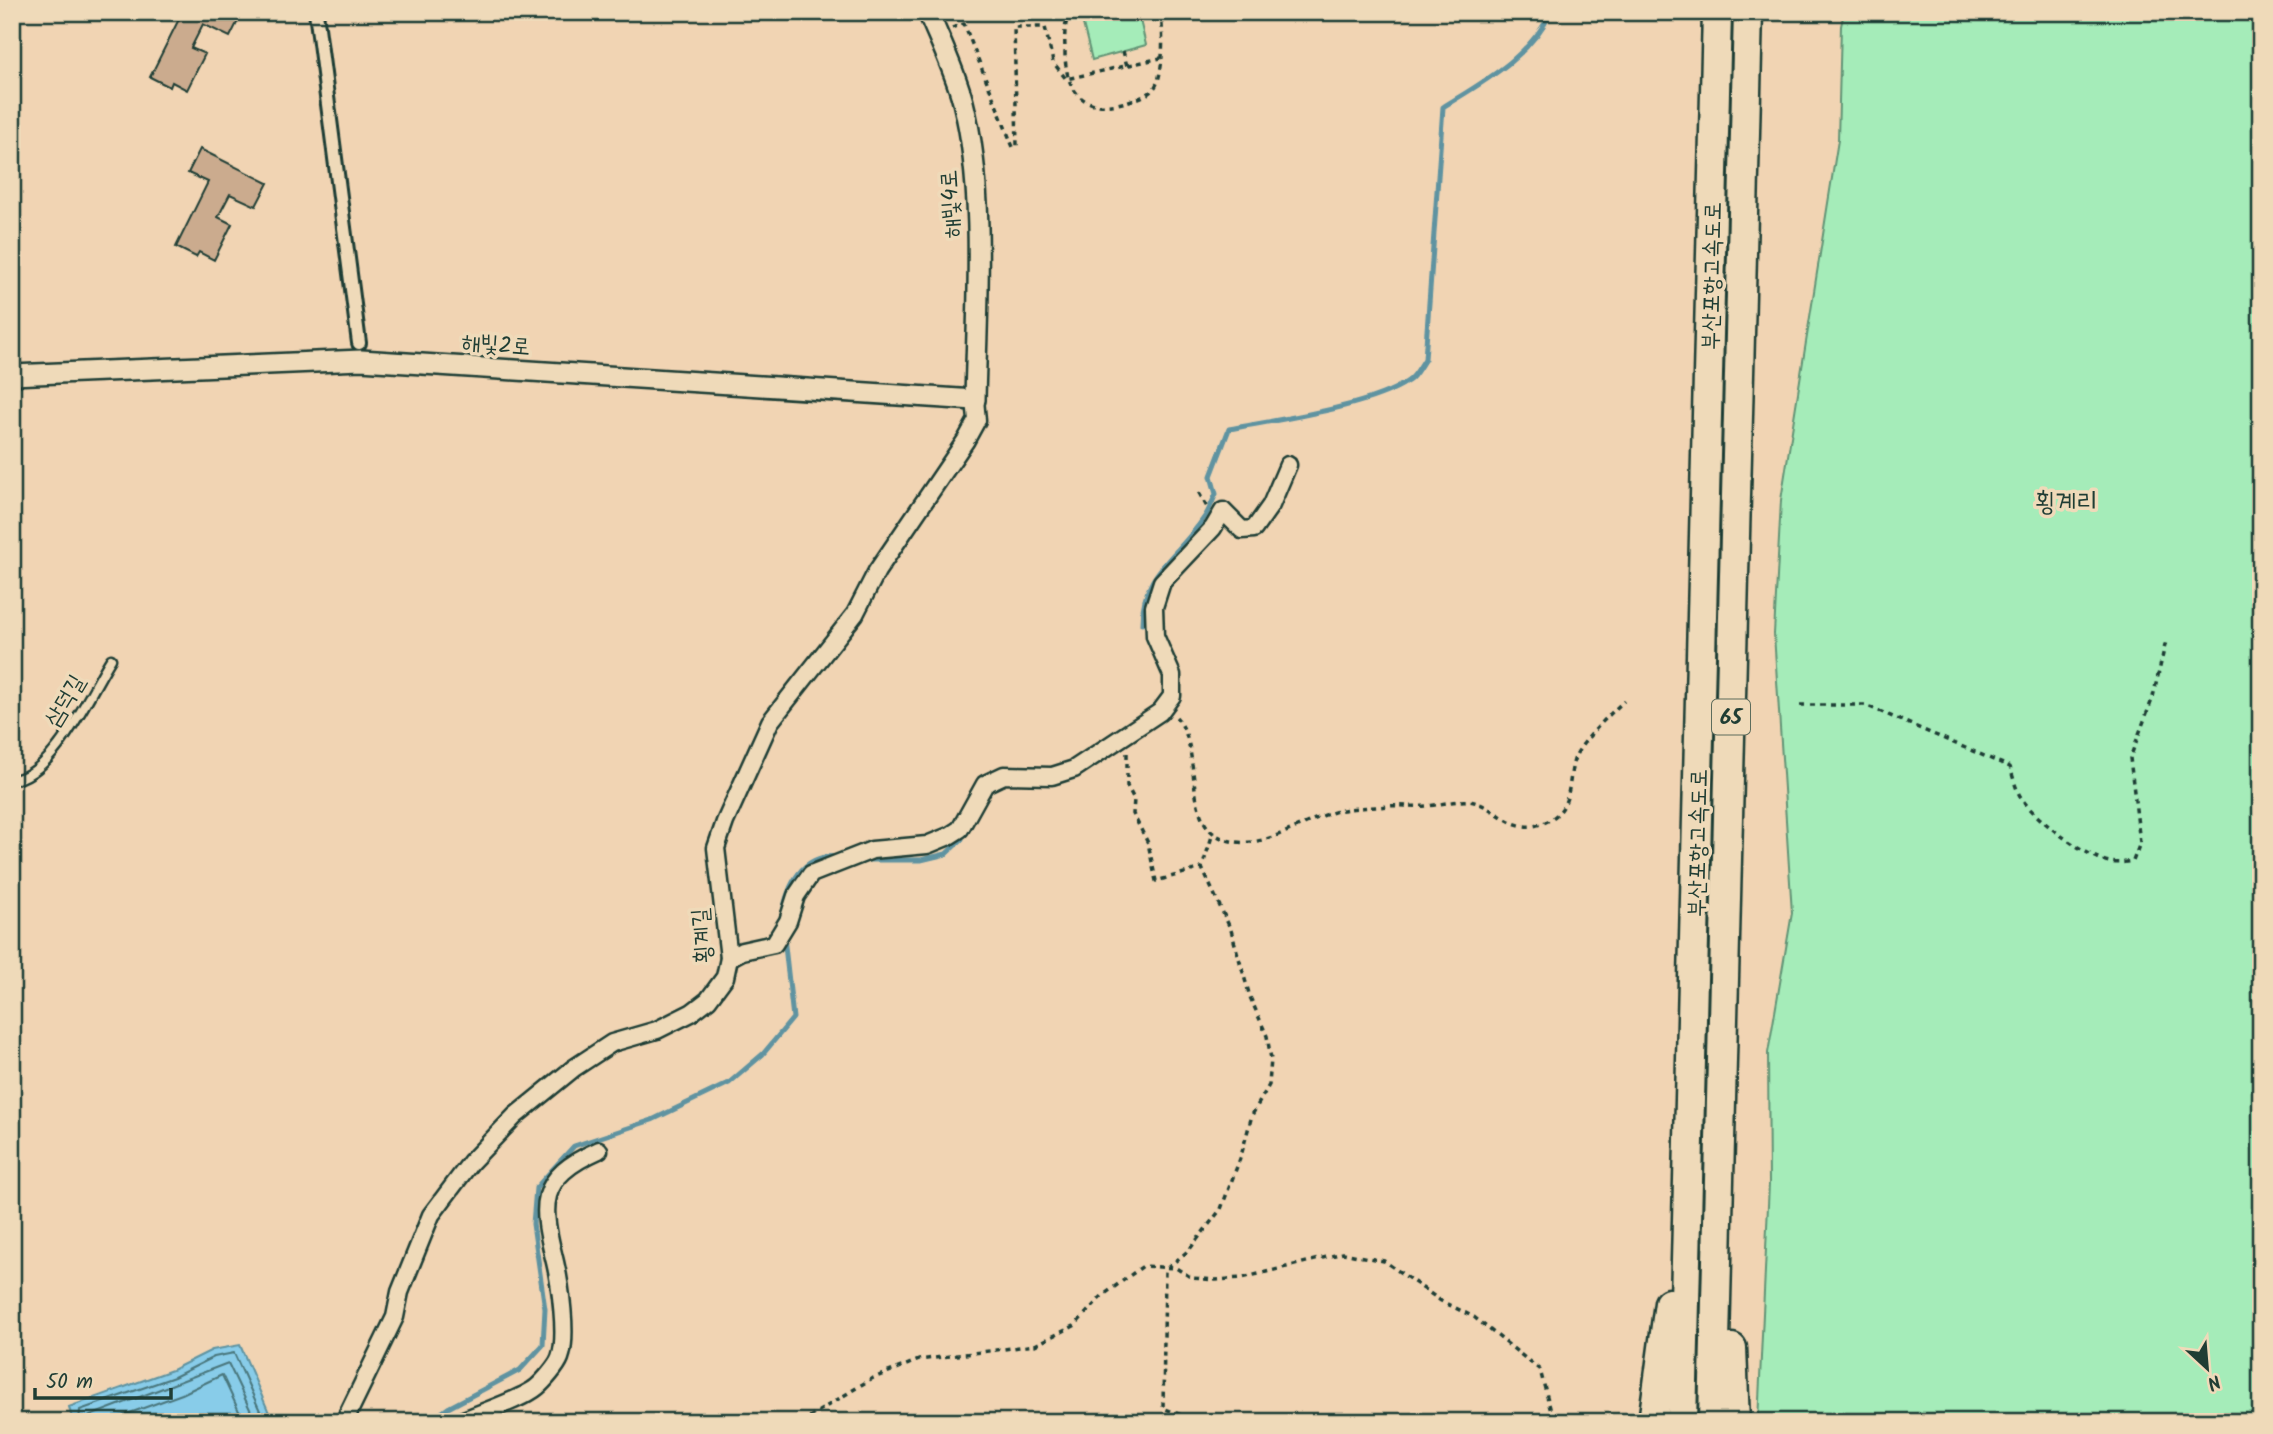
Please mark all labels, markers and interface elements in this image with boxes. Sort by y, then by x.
street label: 해빛4로 [932,169,972,239]
street label: 부산포항고속도로 [1694,202,1732,350]
street label: 해빛2로 [460,326,531,366]
district label: 횡계리 [2035,482,2097,524]
street label: 삼덕길 [36,668,95,734]
road number: 65 [1712,700,1750,734]
street label: 부산포항고속도로 [1680,769,1718,917]
street label: 횡계길 [683,907,723,965]
north arrow [2172,1332,2242,1402]
scale bar [35,1357,172,1401]
text: N [2202,1365,2226,1398]
text: 50 m [46,1366,93,1399]

